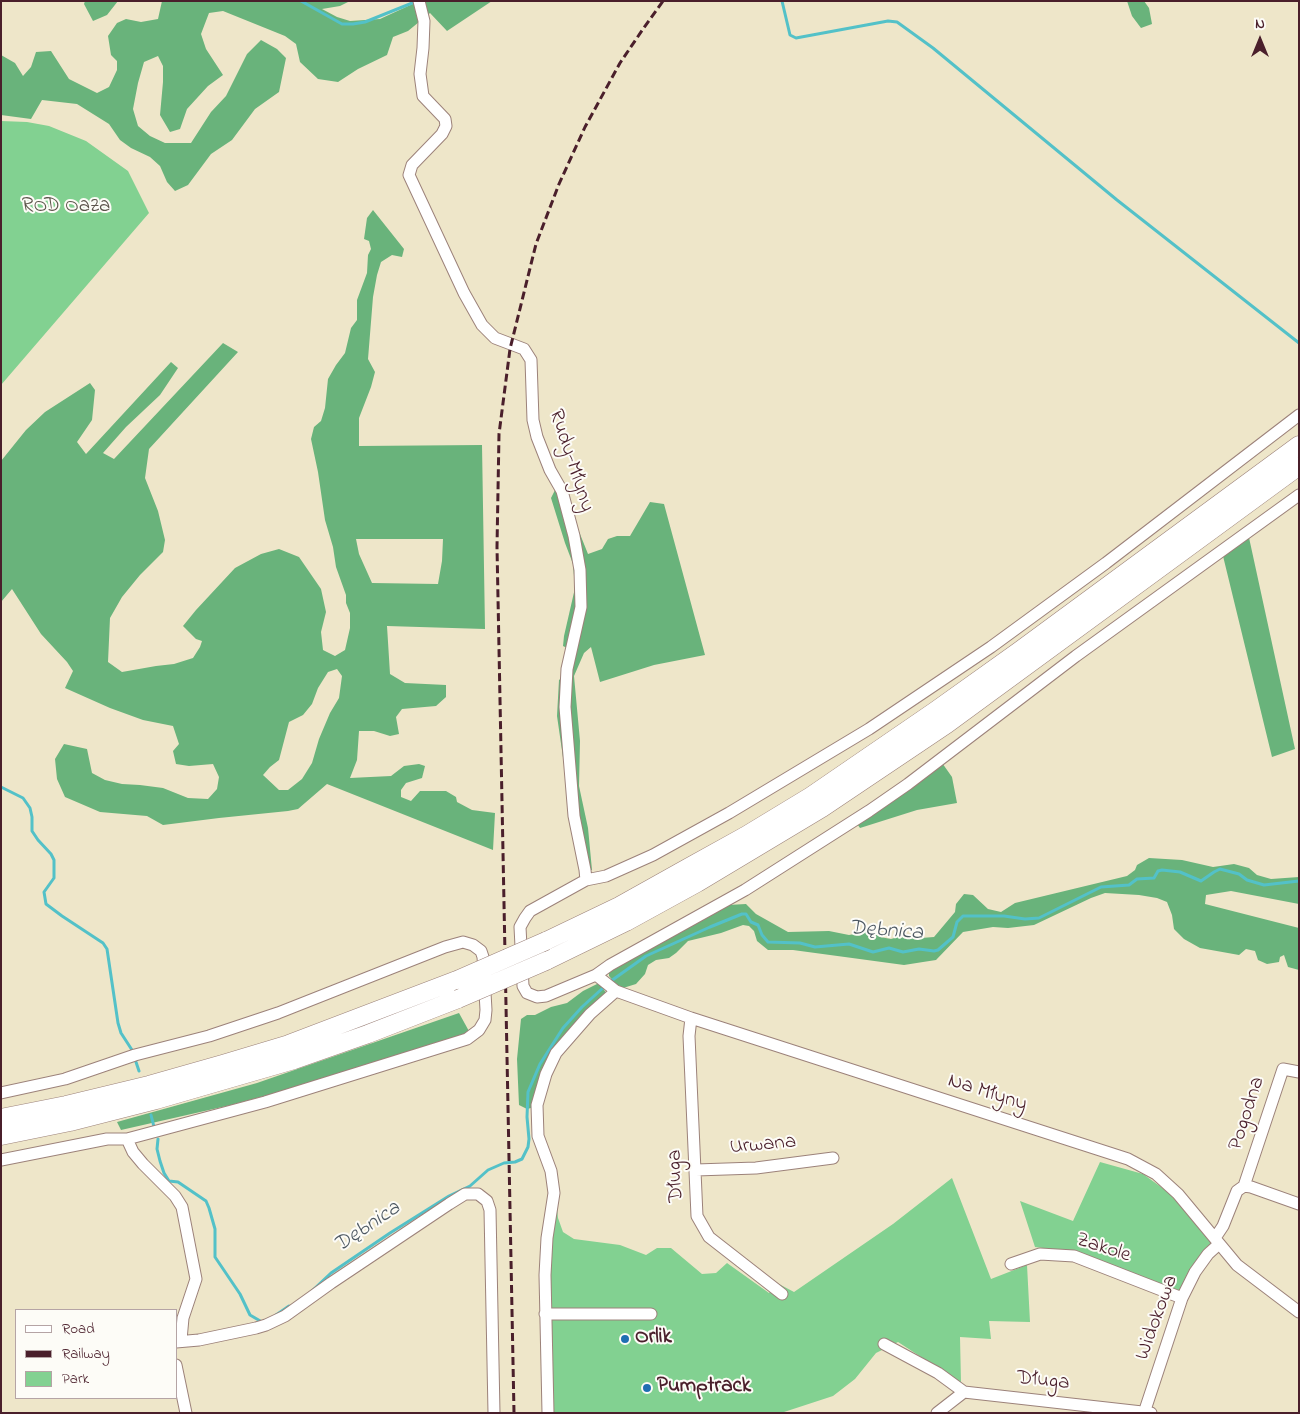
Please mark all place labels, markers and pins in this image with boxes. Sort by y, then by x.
place label: Orlik [635,1326,672,1352]
marker: Orlik [619,1333,631,1345]
place label: Pumptrack [657,1375,751,1401]
marker: Pumptrack [641,1382,653,1394]

